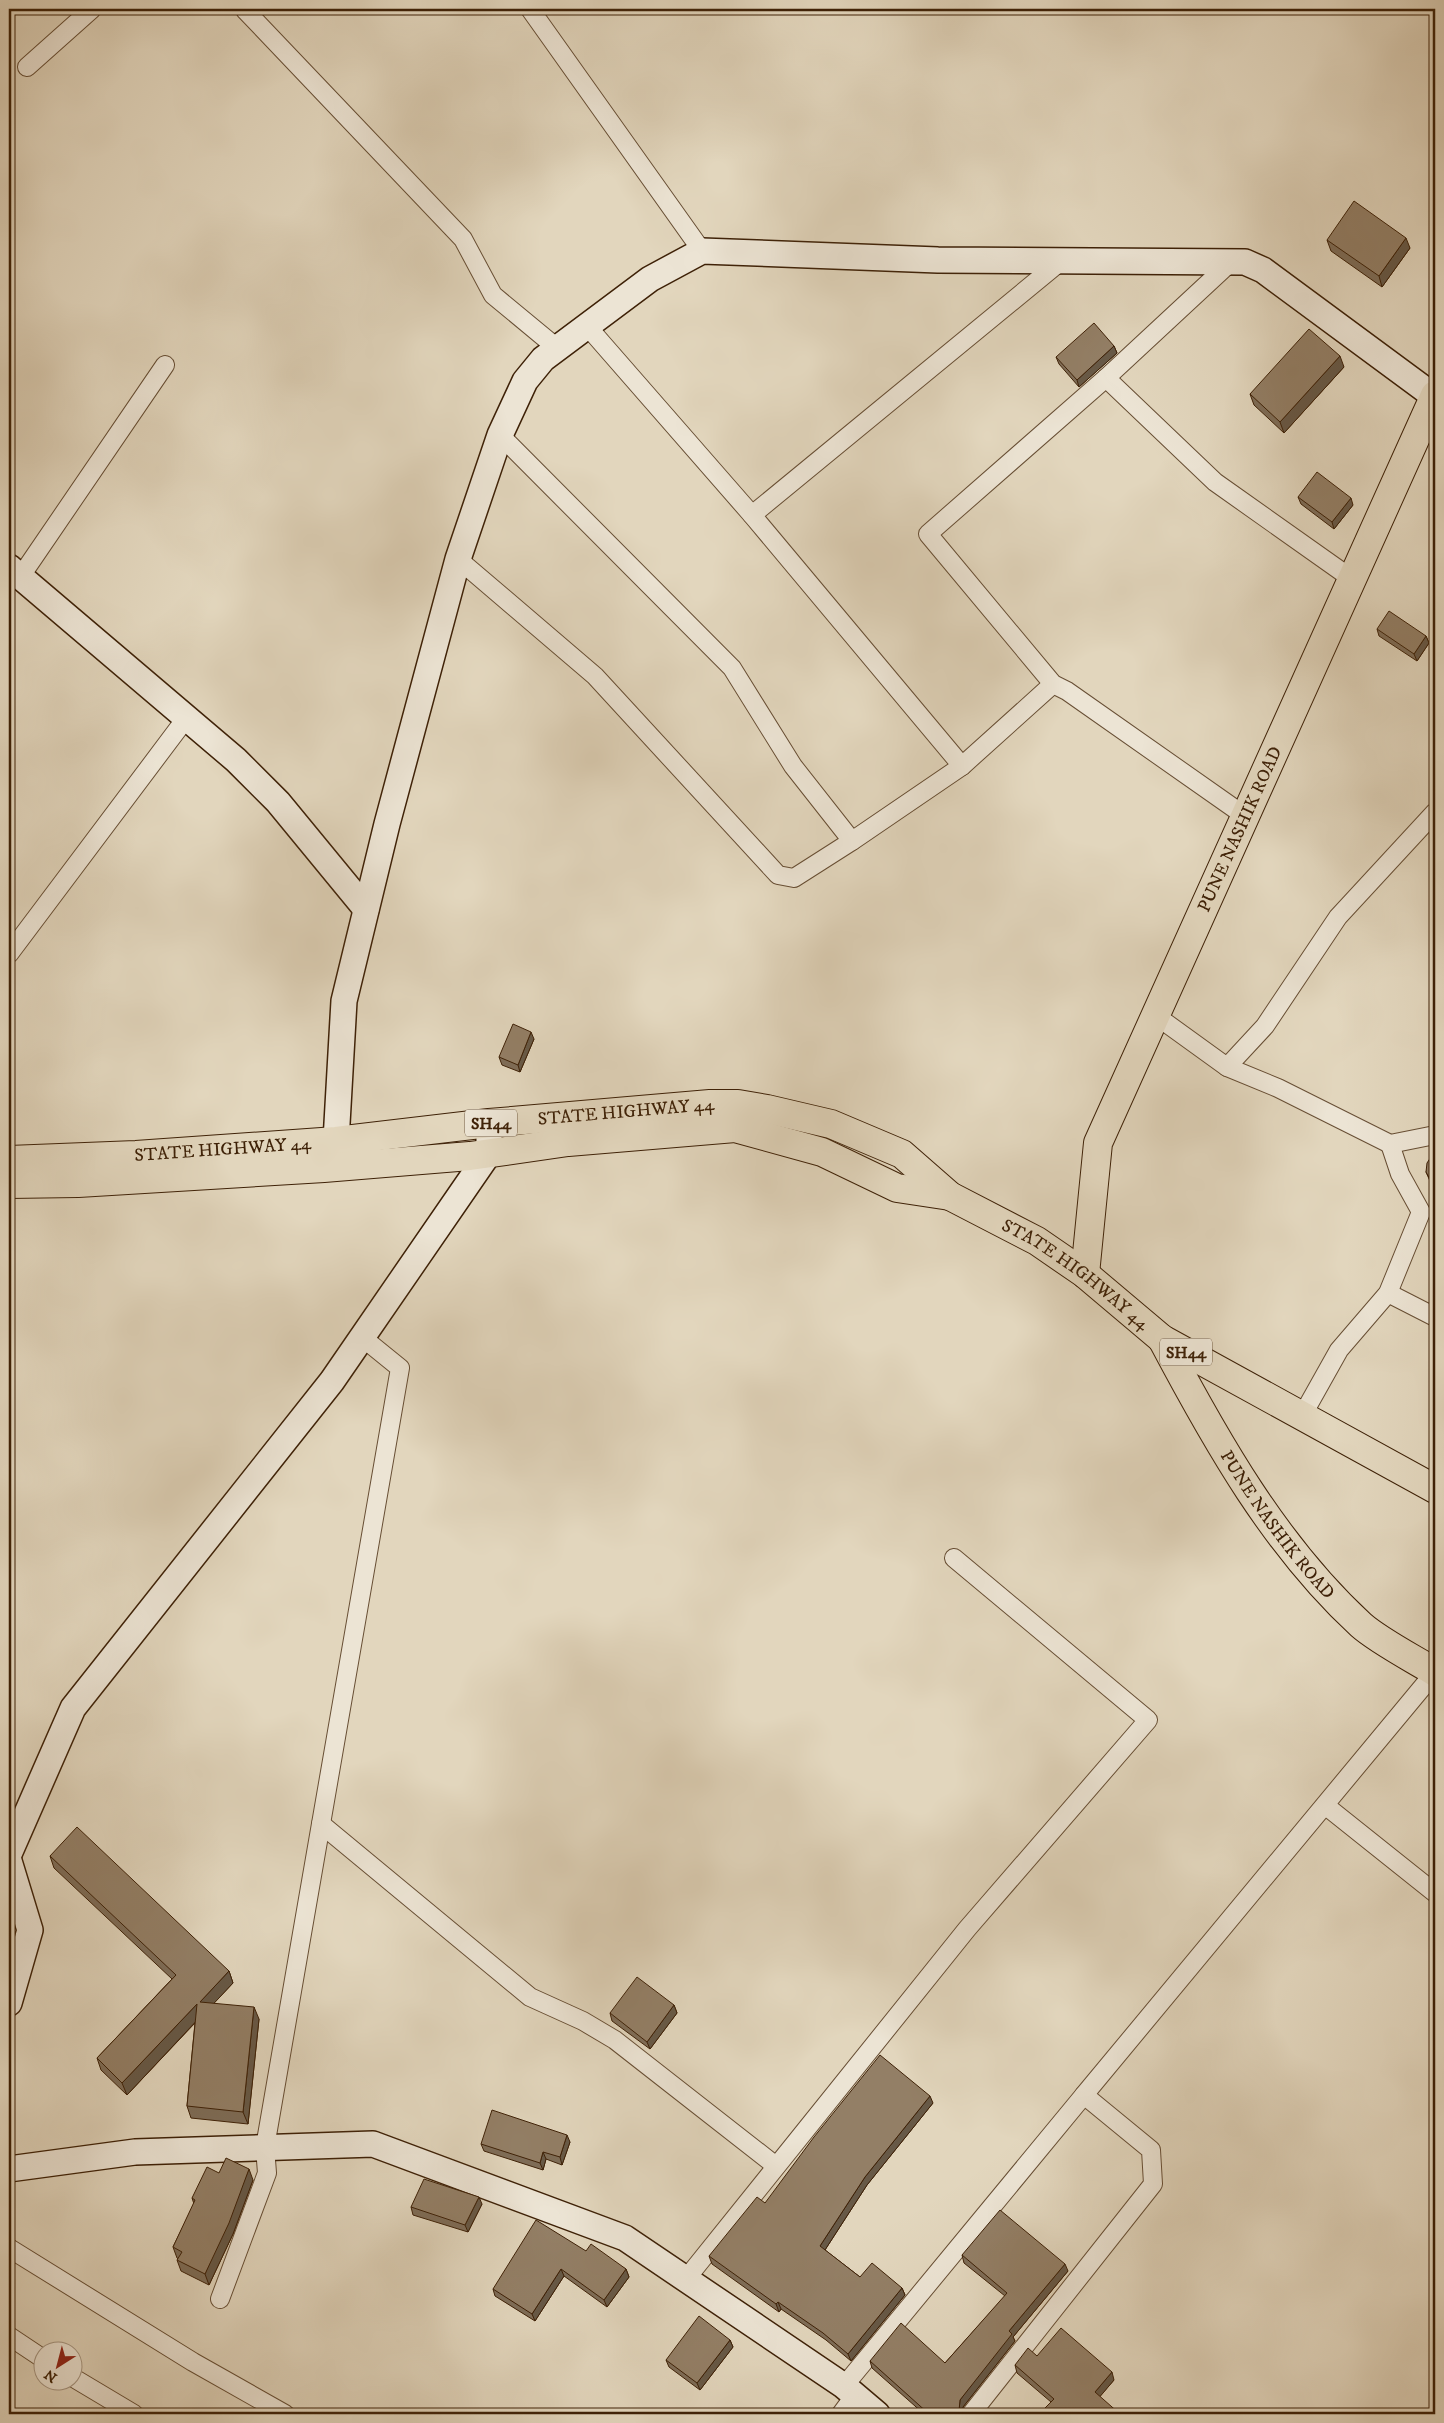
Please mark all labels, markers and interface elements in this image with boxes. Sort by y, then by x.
street label: PUNE NASHIK ROAD [1193,743,1287,916]
street label: STATE HIGHWAY 44 [537,1094,716,1131]
road number: SH44 [465,1110,517,1136]
street label: STATE HIGHWAY 44 [134,1133,312,1167]
street label: STATE HIGHWAY 44 [998,1215,1154,1336]
road number: SH44 [1160,1338,1212,1365]
street label: PUNE NASHIK ROAD [1215,1447,1339,1604]
north arrow [32,2340,82,2390]
text: N [41,2365,61,2386]

